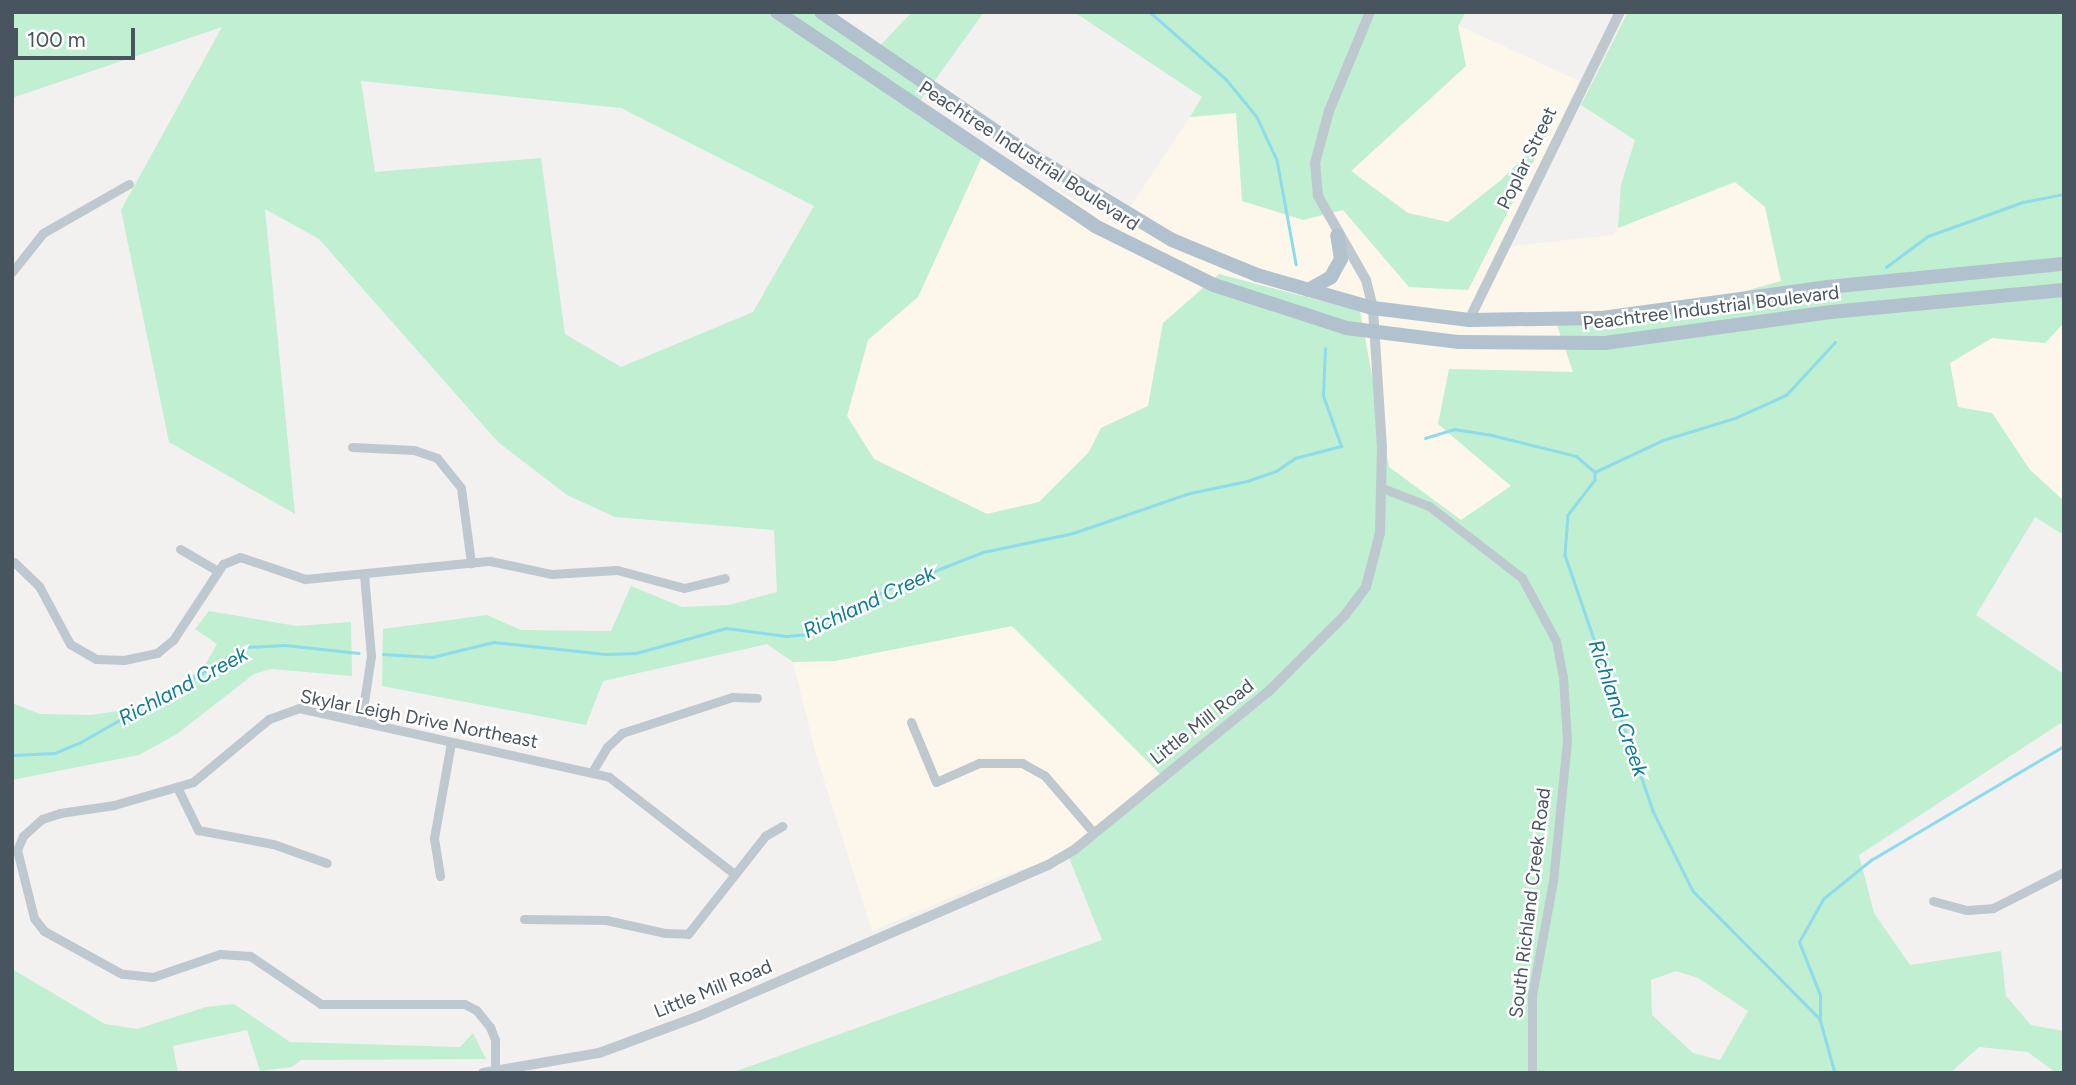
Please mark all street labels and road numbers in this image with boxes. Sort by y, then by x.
street label: Peachtree Industrial Boulevard [915,76,1143,236]
street label: Poplar Street [1492,103,1562,213]
street label: Peachtree Industrial Boulevard [1581,281,1841,335]
street label: Little Mill Road [1146,674,1258,770]
street label: Skylar Leigh Drive Northeast [298,685,540,753]
street label: South Richland Creek Road [1505,787,1555,1019]
street label: Little Mill Road [651,955,775,1023]

